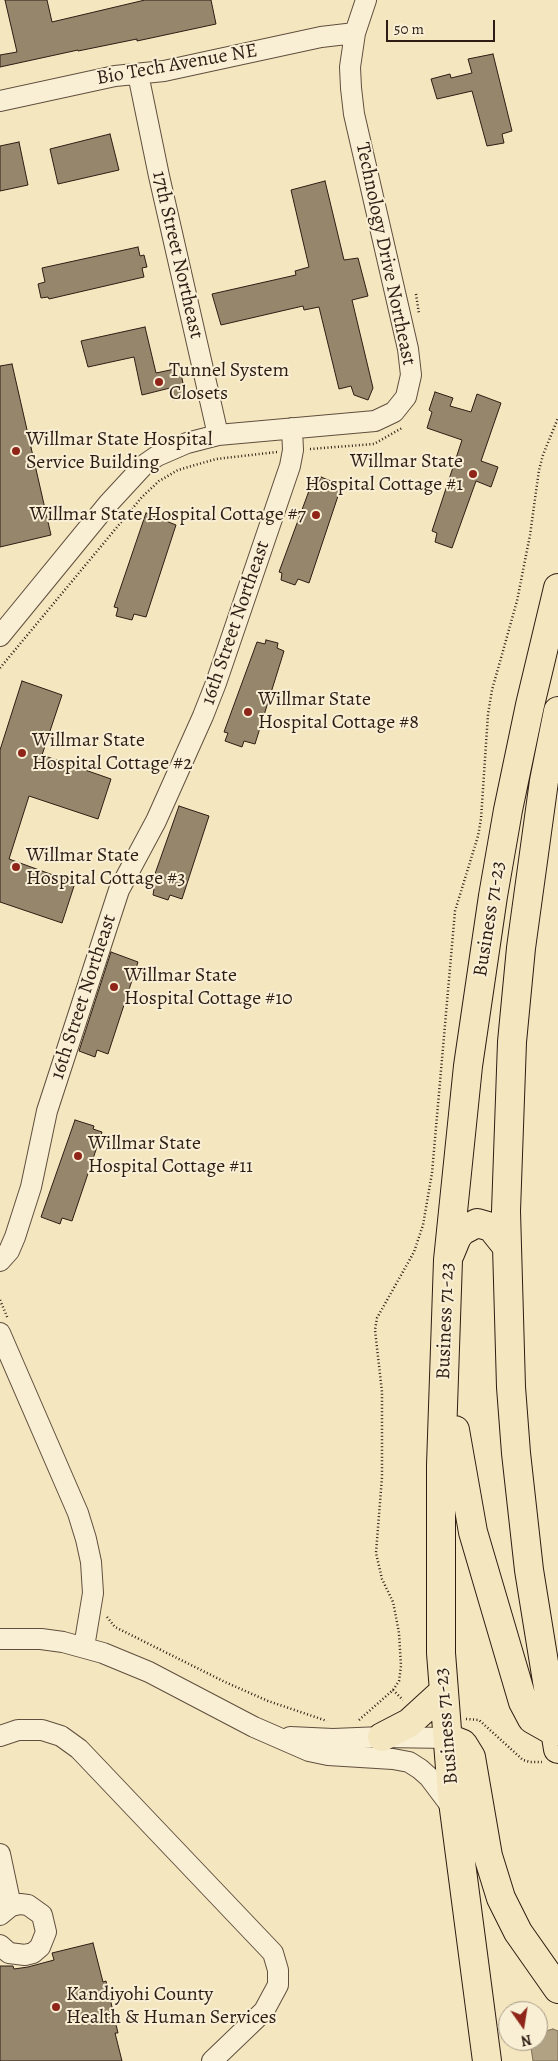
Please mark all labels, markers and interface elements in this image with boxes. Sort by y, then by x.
scale bar [388,10,497,42]
text: 50 m [394,19,424,39]
street label: Bio Tech Avenue NE [95,39,259,91]
street label: Technology Drive Northeast [350,140,420,368]
street label: 17th Street Northeast [146,169,208,341]
place label: Tunnel System Closets [169,359,289,406]
marker: Tunnel System Closets [153,376,165,388]
place label: Willmar State Hospital Service Building [26,428,213,475]
marker: Willmar State Hospital Service Building [10,445,22,457]
place label: Willmar State Hospital Cottage #1 [305,450,463,497]
marker: Willmar State Hospital Cottage #1 [467,468,479,480]
place label: Willmar State Hospital Cottage #7 [30,503,306,527]
marker: Willmar State Hospital Cottage #7 [310,509,322,521]
street label: 16th Street Northeast [197,538,275,708]
place label: Willmar State Hospital Cottage #8 [258,688,419,735]
marker: Willmar State Hospital Cottage #8 [242,706,254,718]
place label: Willmar State Hospital Cottage #2 [32,729,193,776]
marker: Willmar State Hospital Cottage #2 [16,747,28,759]
place label: Willmar State Hospital Cottage #3 [26,844,185,891]
street label: Business 71-23 [469,859,511,979]
marker: Willmar State Hospital Cottage #3 [10,861,22,873]
street label: 16th Street Northeast [46,911,122,1083]
place label: Willmar State Hospital Cottage #10 [124,964,293,1011]
marker: Willmar State Hospital Cottage #10 [108,981,120,993]
place label: Willmar State Hospital Cottage #11 [88,1132,253,1179]
marker: Willmar State Hospital Cottage #11 [72,1150,84,1162]
street label: Business 71-23 [432,1262,460,1380]
street label: Business 71-23 [430,1667,464,1785]
place label: Kandiyohi County Health & Human Services [66,1983,277,2030]
marker: Kandiyohi County Health & Human Services [50,2001,62,2013]
north arrow [498,2001,548,2051]
text: N [519,2030,533,2051]

